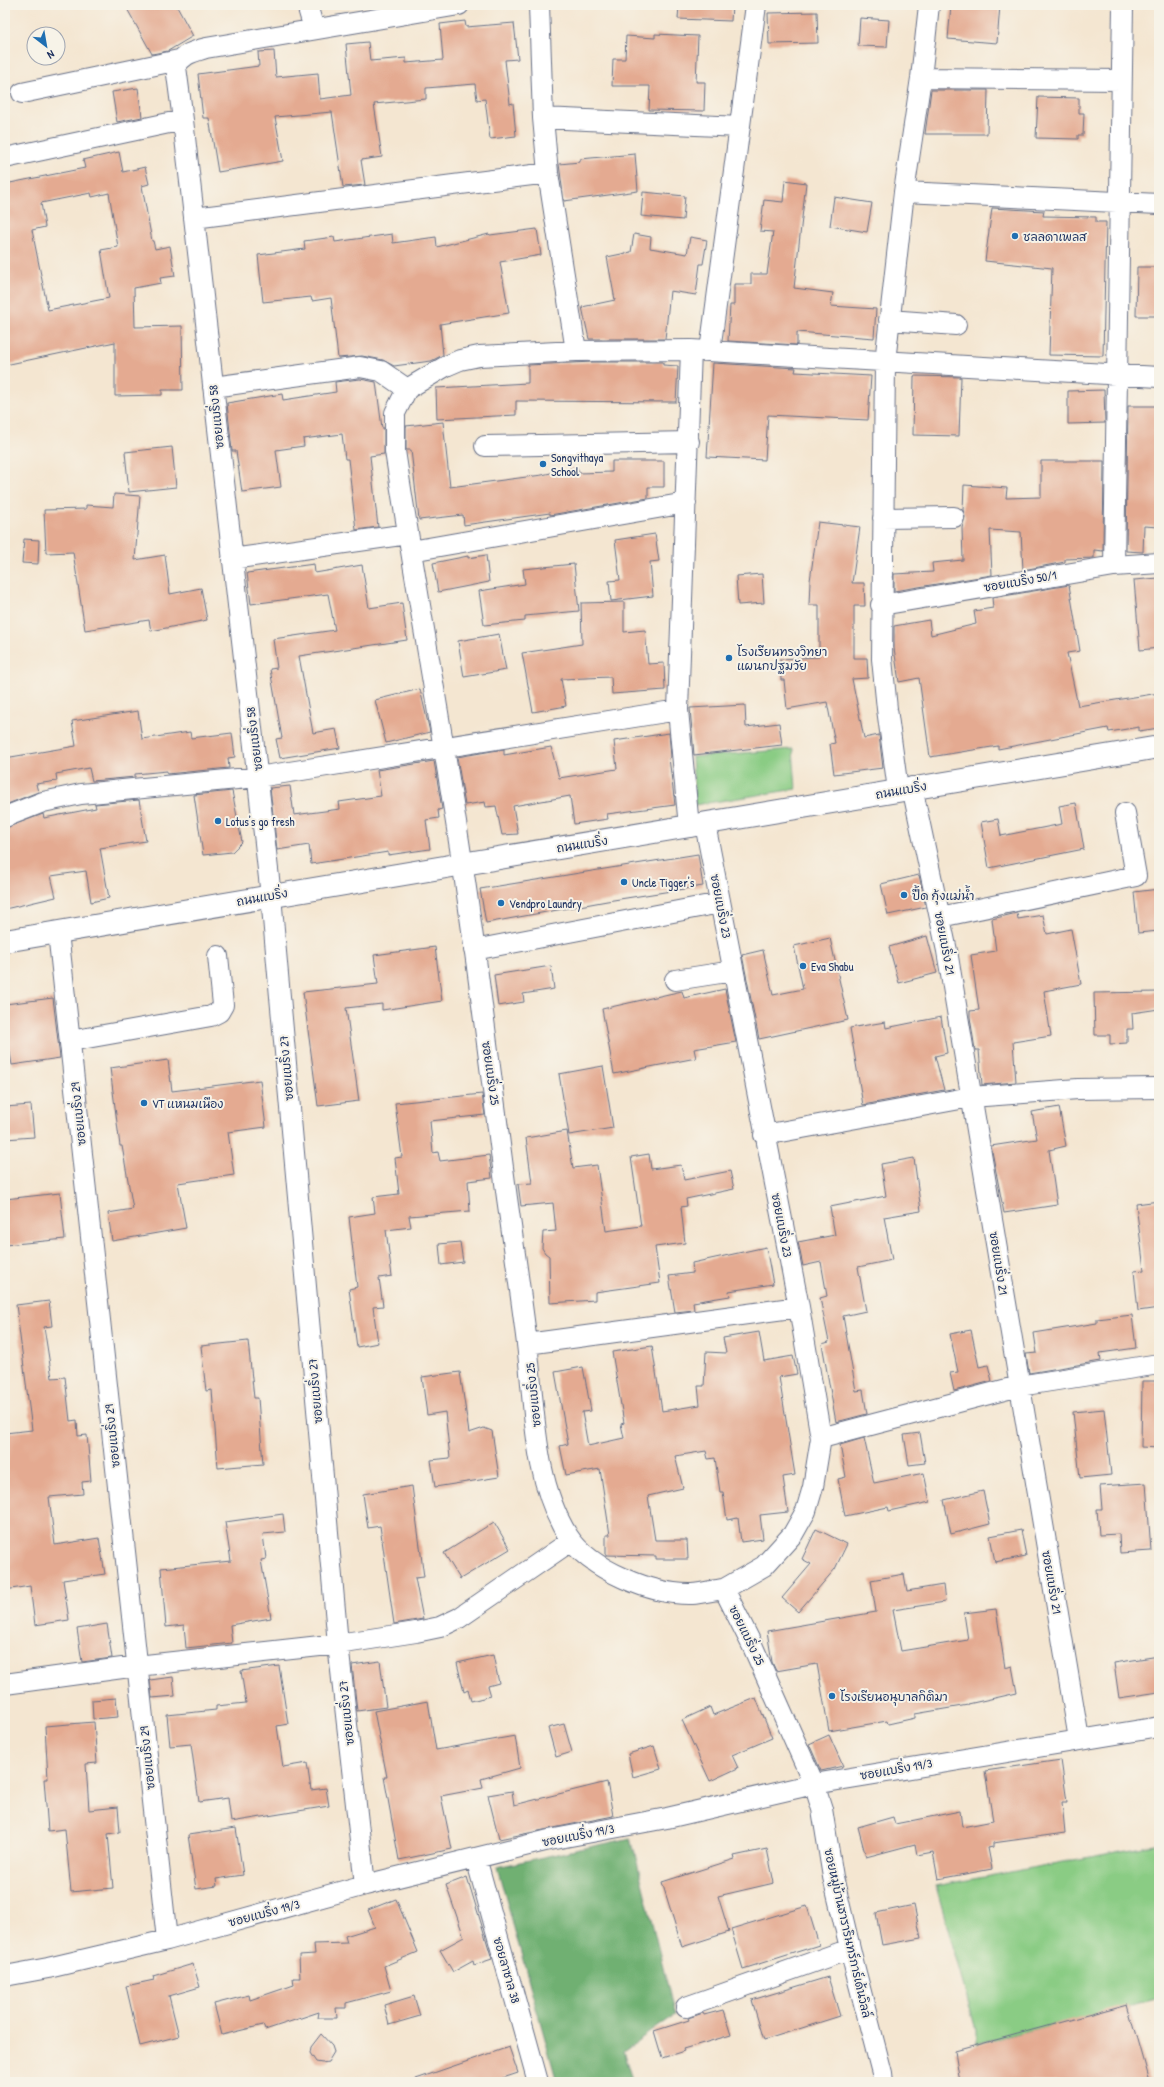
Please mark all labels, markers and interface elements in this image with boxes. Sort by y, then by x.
north arrow [26,26,66,66]
text: N [45,47,57,62]
place label: ชลลดาเพลส [1023,228,1087,245]
marker: ชลลดาเพลส [1010,231,1020,241]
street label: ซอยแบริ่ง 58 [203,384,228,450]
place label: Songvithaya School [551,449,604,480]
marker: Songvithaya School [538,459,548,469]
street label: ซอยแบริ่ง 50/1 [982,565,1058,596]
place label: โรงเรียนทรงวิทยา แผนกปฐมวัย [737,643,827,674]
marker: โรงเรียนทรงวิทยา แผนกปฐมวัย [724,653,734,663]
street label: ซอยแบริ่ง 58 [240,706,266,772]
street label: ถนนแบริ่ง [874,776,928,803]
place label: Lotus's go fresh [226,813,295,830]
marker: Lotus's go fresh [213,816,223,826]
street label: ถนนแบริ่ง [555,830,609,856]
street label: ซอยแบริ่ง 23 [706,872,737,939]
place label: Uncle Tigger's [632,874,695,891]
marker: Uncle Tigger's [619,877,629,887]
street label: ถนนแบริ่ง [235,883,289,910]
place label: ปื้ด กุ้งแม่น้ำ [912,885,974,905]
marker: ปื้ด กุ้งแม่น้ำ [899,890,909,900]
place label: Vendpro Laundry [509,895,582,912]
marker: Vendpro Laundry [496,898,506,908]
street label: ซอยแบริ่ง 21 [931,910,961,976]
place label: Eva Shabu [811,958,854,975]
marker: Eva Shabu [798,961,808,971]
street label: ซอยแบริ่ง 27 [273,1035,297,1101]
street label: ซอยแบริ่ง 25 [478,1040,505,1106]
street label: ซอยแบริ่ง 29 [65,1081,90,1147]
place label: VT แหนมเนือง [152,1095,223,1112]
marker: VT แหนมเนือง [139,1098,149,1108]
street label: ซอยแบริ่ง 23 [767,1191,798,1258]
street label: ซอยแบริ่ง 21 [986,1230,1014,1296]
street label: ซอยแบริ่ง 27 [302,1358,326,1424]
street label: ซอยแบริ่ง 25 [520,1362,545,1428]
street label: ซอยแบริ่ง 29 [99,1403,124,1469]
street label: ซอยแบริ่ง 21 [1038,1549,1067,1615]
street label: ซอยแบริ่ง 25 [725,1602,770,1668]
street label: ซอยแบริ่ง 27 [333,1680,358,1747]
place label: โรงเรียนอนุบาลกิติมา [840,1688,948,1706]
marker: โรงเรียนอนุบาลกิติมา [827,1691,837,1701]
street label: ซอยแบริ่ง 29 [134,1725,159,1791]
street label: ซอยแบริ่ง 19/3 [858,1753,933,1784]
street label: ซอยแบริ่ง 19/3 [540,1818,616,1850]
street label: ซอยหมู่บ้านธารารินทร์การ์เด้นวิลล์ [819,1847,876,2020]
street label: ซอยแบริ่ง 19/3 [226,1894,302,1931]
street label: ซอยลาซาล 38 [489,1935,525,2005]

